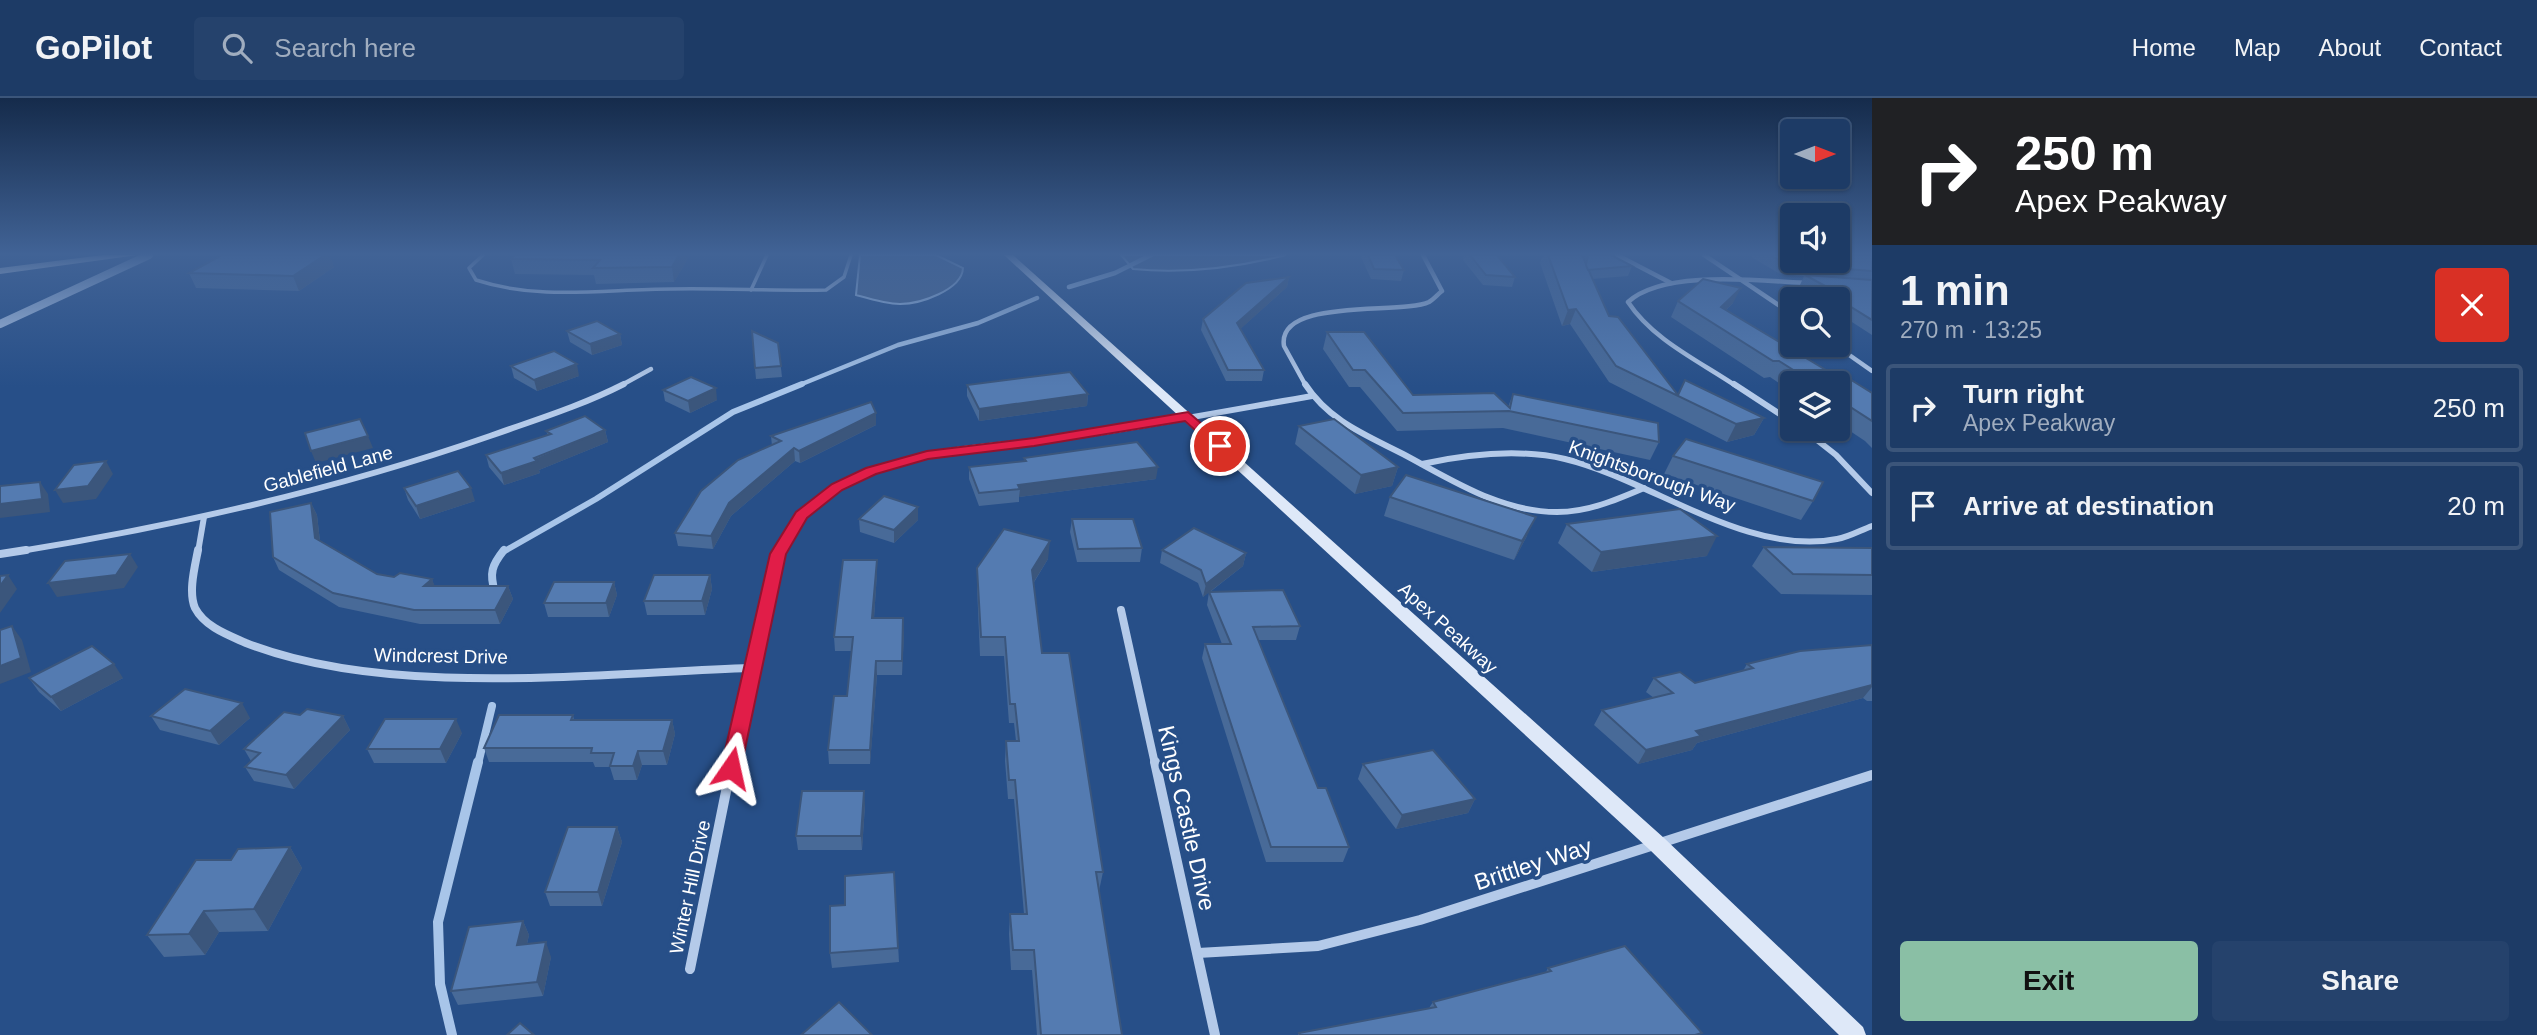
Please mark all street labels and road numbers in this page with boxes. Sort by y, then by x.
street label: Knightsborough Way [1566,436,1739,516]
street label: Gablefield Lane [261,442,395,496]
street label: Apex Peakway [1394,578,1502,678]
street label: Windcrest Drive [374,644,508,668]
street label: Kings Castle Drive [1153,723,1221,913]
street label: Winter Hill Drive [666,818,714,956]
street label: Brittley Way [1471,833,1595,895]

